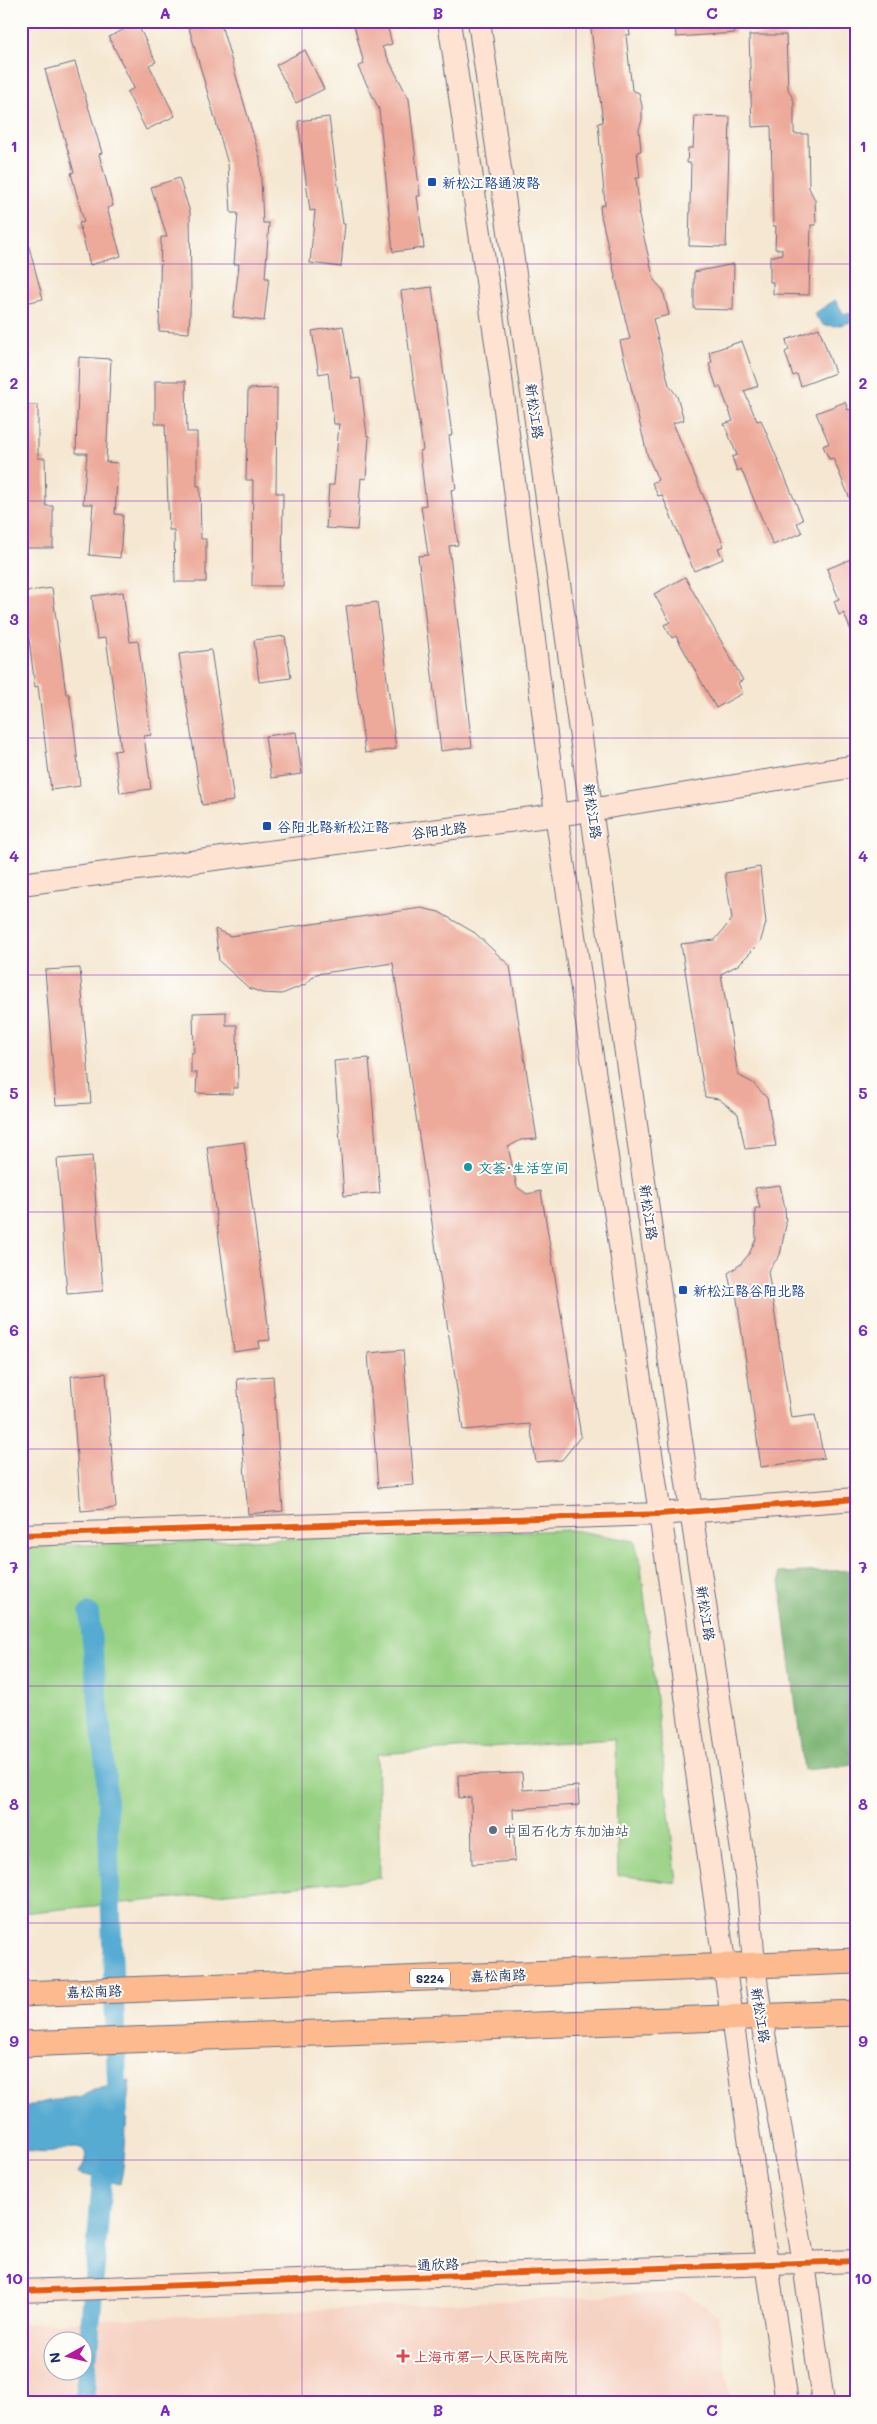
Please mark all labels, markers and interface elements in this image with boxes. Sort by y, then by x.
text: A [159,2,171,23]
text: B [433,2,443,23]
text: C [706,2,718,23]
text: 1 [10,135,18,156]
text: 1 [859,135,867,156]
place label: 新松江路通波路 [442,173,540,192]
marker: 新松江路通波路 [426,176,438,188]
text: 2 [10,372,19,393]
text: 2 [859,372,868,393]
street label: 新松江路 [522,382,548,440]
text: 3 [9,608,19,629]
text: 3 [858,608,868,629]
street label: 新松江路 [580,782,606,840]
place label: 谷阳北路新松江路 [277,817,389,836]
street label: 谷阳北路 [410,817,468,843]
marker: 谷阳北路新松江路 [261,820,273,832]
text: 4 [9,845,19,866]
text: 4 [858,845,868,866]
text: 5 [9,1082,19,1103]
text: 5 [858,1082,868,1103]
place label: 文荟·生活空间 [478,1158,568,1177]
marker: 文荟·生活空间 [462,1161,474,1173]
street label: 新松江路 [636,1183,662,1241]
place label: 新松江路谷阳北路 [693,1281,805,1300]
marker: 新松江路谷阳北路 [677,1284,689,1296]
text: 6 [9,1319,19,1340]
text: 6 [858,1319,868,1340]
text: 7 [10,1556,19,1577]
text: 7 [859,1556,868,1577]
street label: 新松江路 [692,1584,720,1642]
text: 8 [9,1793,19,1814]
text: 8 [858,1793,868,1814]
place label: 中国石化方东加油站 [503,1821,629,1840]
marker: 中国石化方东加油站 [487,1824,499,1836]
street label: 嘉松南路 [470,1965,526,1985]
road number: S224 [410,1969,450,1988]
street label: 嘉松南路 [66,1981,122,2001]
street label: 新松江路 [747,1986,775,2044]
text: 9 [9,2030,19,2051]
text: 9 [858,2030,868,2051]
street label: 通欣路 [417,2254,459,2274]
text: 10 [5,2267,23,2288]
text: 10 [854,2267,872,2288]
north arrow [42,2332,92,2382]
place label: 上海市第一人民医院南院 [414,2347,568,2366]
marker: 上海市第一人民医院南院 [396,2349,410,2363]
text: N [44,2351,65,2364]
text: A [159,2399,171,2420]
text: B [433,2399,443,2420]
text: C [706,2399,718,2420]

